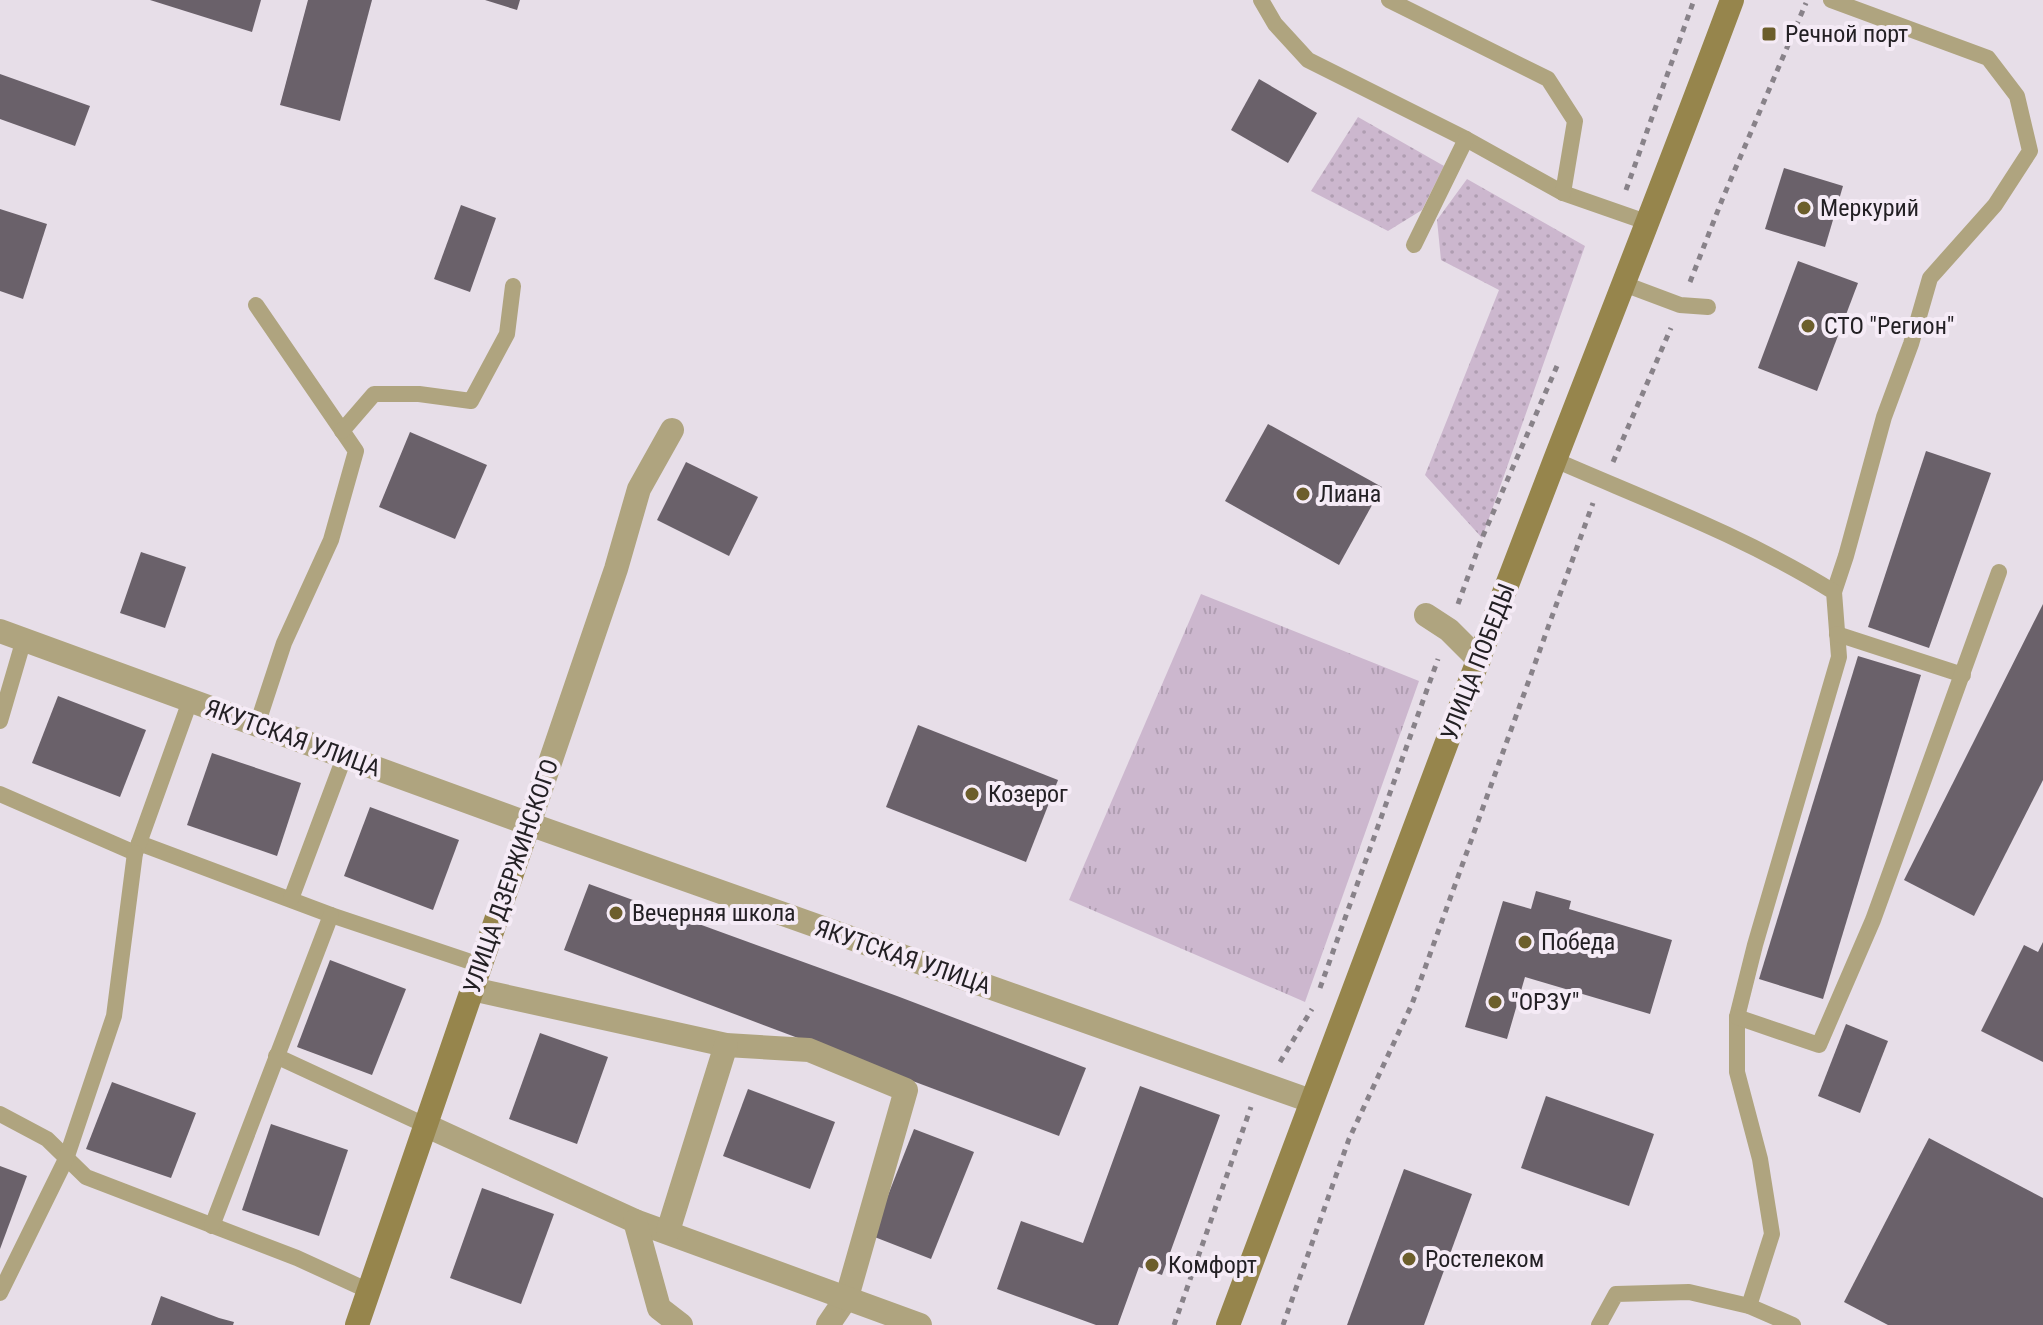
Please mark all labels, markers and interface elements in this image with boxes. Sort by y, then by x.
place label: Речной порт [1785,20,1908,48]
marker: Речной порт [1760,25,1778,43]
place label: Меркурий [1820,194,1919,222]
marker: Меркурий [1795,199,1813,217]
place label: СТО "Регион" [1824,312,1955,340]
marker: СТО "Регион" [1799,317,1817,335]
place label: Лиана [1319,480,1381,508]
marker: Лиана [1294,485,1312,503]
street label: УЛИЦА ПОБЕДЫ [1435,580,1521,744]
street label: ЯКУТСКАЯ УЛИЦА [202,693,384,783]
street label: УЛИЦА ДЗЕРЖИНСКОГО [458,755,564,997]
place label: Козерог [988,780,1068,808]
marker: Козерог [963,785,981,803]
place label: Вечерняя школа [632,899,796,927]
marker: Вечерняя школа [607,904,625,922]
street label: ЯКУТСКАЯ УЛИЦА [811,914,995,1000]
place label: Победа [1541,928,1615,956]
marker: Победа [1516,933,1534,951]
place label: "ОРЗУ" [1511,988,1580,1016]
marker: "ОРЗУ" [1486,993,1504,1011]
place label: Ростелеком [1425,1245,1544,1273]
marker: Ростелеком [1400,1250,1418,1268]
place label: Комфорт [1168,1251,1257,1279]
marker: Комфорт [1143,1256,1161,1274]

